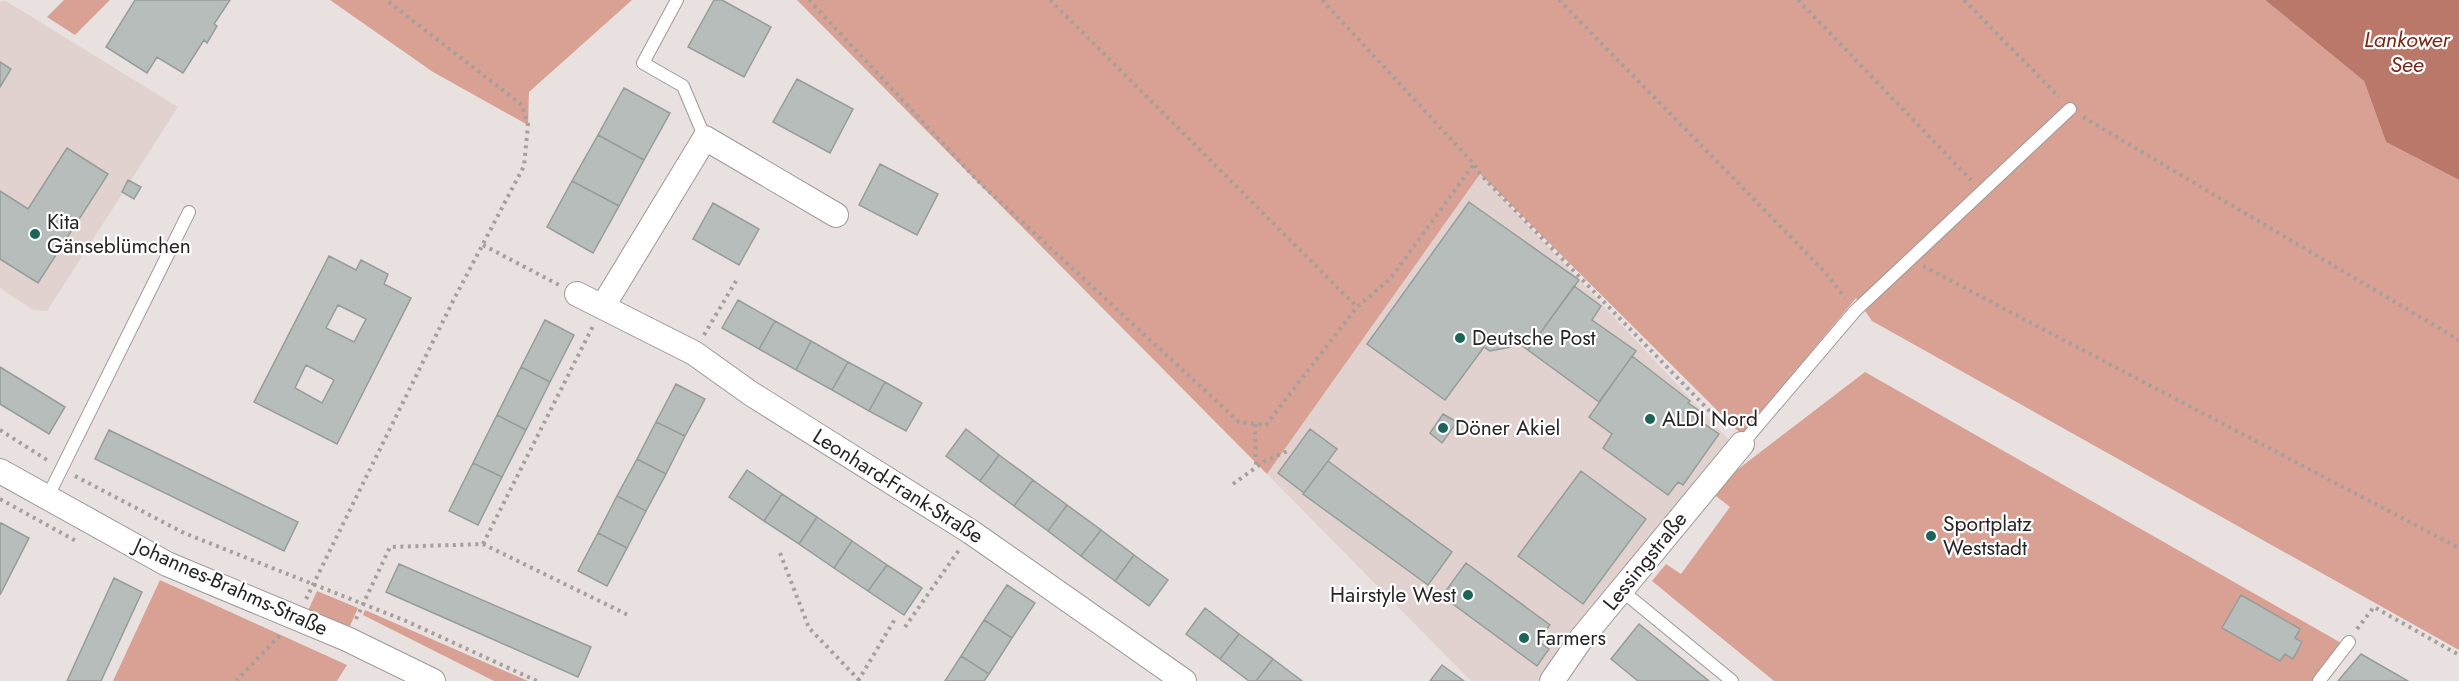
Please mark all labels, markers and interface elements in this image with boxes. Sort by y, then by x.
water label: Lankower See [2364,23,2452,80]
place label: Kita Gänseblümchen [47,207,191,261]
marker: Kita Gänseblümchen [28,227,42,241]
place label: Deutsche Post [1472,323,1596,353]
marker: Deutsche Post [1453,331,1467,345]
place label: ALDI Nord [1662,404,1758,434]
marker: ALDI Nord [1643,412,1657,426]
place label: Döner Akiel [1455,413,1560,443]
street label: Leonhard-Frank-Straße [807,421,989,551]
marker: Döner Akiel [1436,421,1450,435]
street label: Lessingstraße [1596,505,1694,617]
place label: Sportplatz Weststadt [1943,509,2032,563]
marker: Sportplatz Weststadt [1924,529,1938,543]
street label: Johannes-Brahms-Straße [127,530,333,643]
place label: Hairstyle West [1330,580,1456,610]
marker: Hairstyle West [1461,588,1475,602]
place label: Farmers [1536,623,1606,653]
marker: Farmers [1517,631,1531,645]

